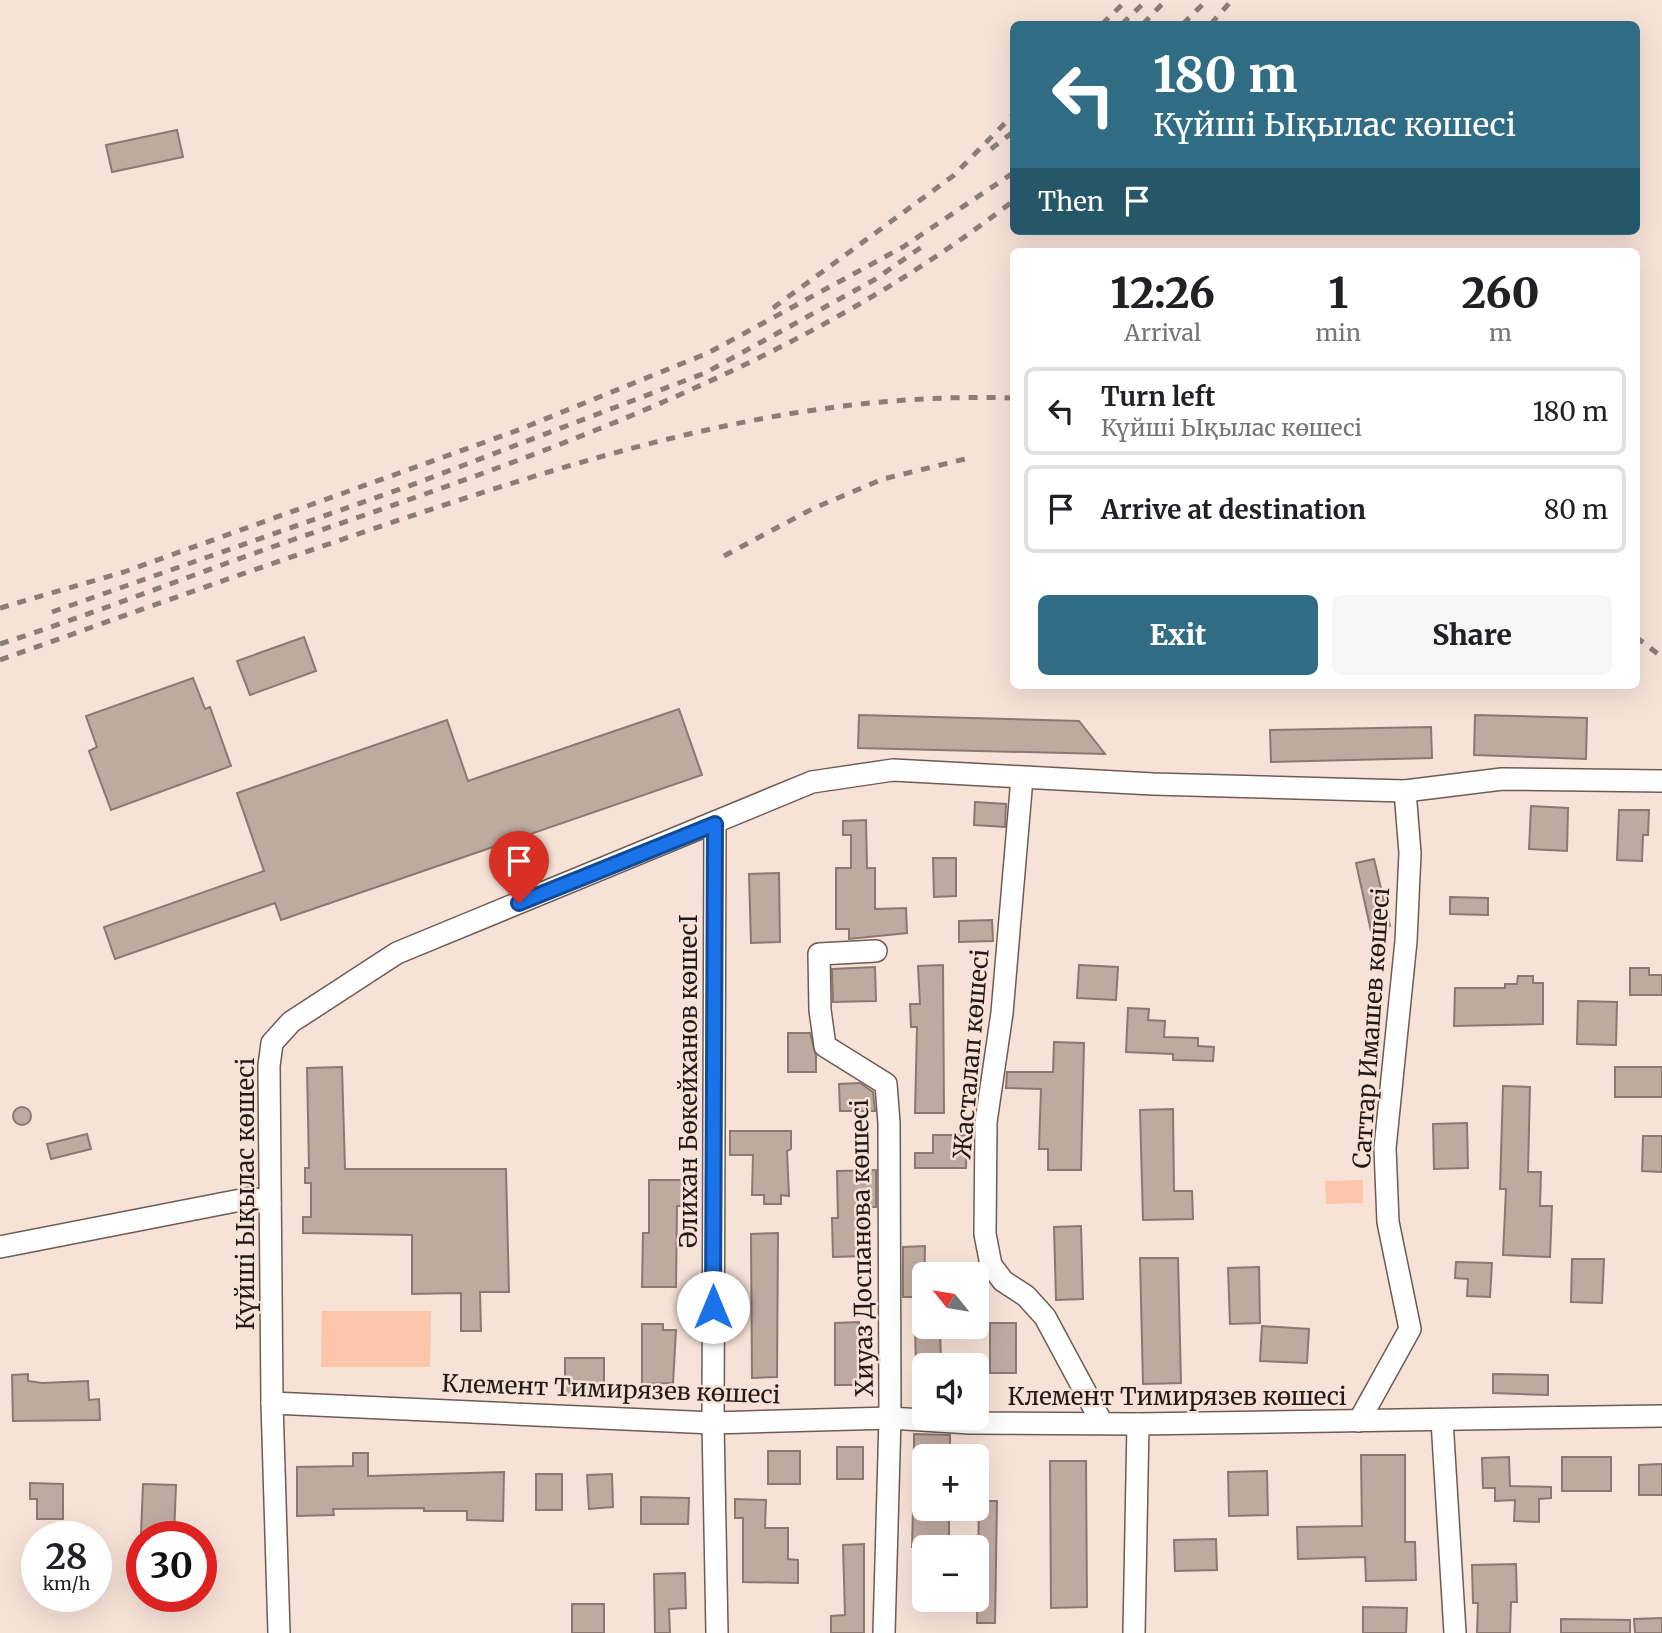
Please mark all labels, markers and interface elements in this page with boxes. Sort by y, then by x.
text: 180 m [1153,44,1298,105]
icon: left [1038,49,1129,140]
text: Күйші Ықылас көшесі [1153,105,1516,145]
icon: arrive [1118,182,1156,220]
text: Then [1038,185,1104,218]
text: 12:26 [1111,267,1215,319]
text: 1 [1328,267,1348,319]
text: 260 [1462,267,1539,319]
text: Arrival [1124,318,1201,347]
text: min [1316,318,1361,347]
text: m [1489,318,1512,347]
text: Turn left [1101,380,1215,413]
icon: left [1042,392,1080,430]
text: 180 m [1533,395,1608,428]
text: Күйші Ықылас көшесі [1101,413,1362,442]
icon: arrive [1042,490,1080,528]
text: Arrive at destination [1101,493,1366,526]
text: 80 m [1544,493,1608,526]
button: Exit [1038,595,1318,675]
button: Share [1332,595,1612,675]
pin [489,831,549,903]
icon: arrive [500,842,538,880]
street label: Саттар Имашев көшесі [1346,886,1396,1169]
street label: Әлихан Бөкейханов көшесI [673,914,704,1248]
street label: Жасталап көшесі [946,947,996,1160]
street label: Күйші Ықылас көшесі [230,1058,261,1330]
street label: Хиуаз Доспанова көшесі [844,1099,880,1397]
north arrow [912,1262,989,1339]
map controls [912,1262,989,1612]
position arrow [676,1270,750,1344]
button: sound [912,1353,989,1430]
street label: Клемент Тимирязев көшесі [441,1368,781,1410]
street label: Клемент Тимирязев көшесі [1007,1381,1347,1412]
button: + [912,1444,989,1521]
speed limit sign: 30 [126,1521,217,1612]
text: 28 [45,1535,88,1579]
button: − [912,1535,989,1612]
text: km/h [43,1572,90,1595]

